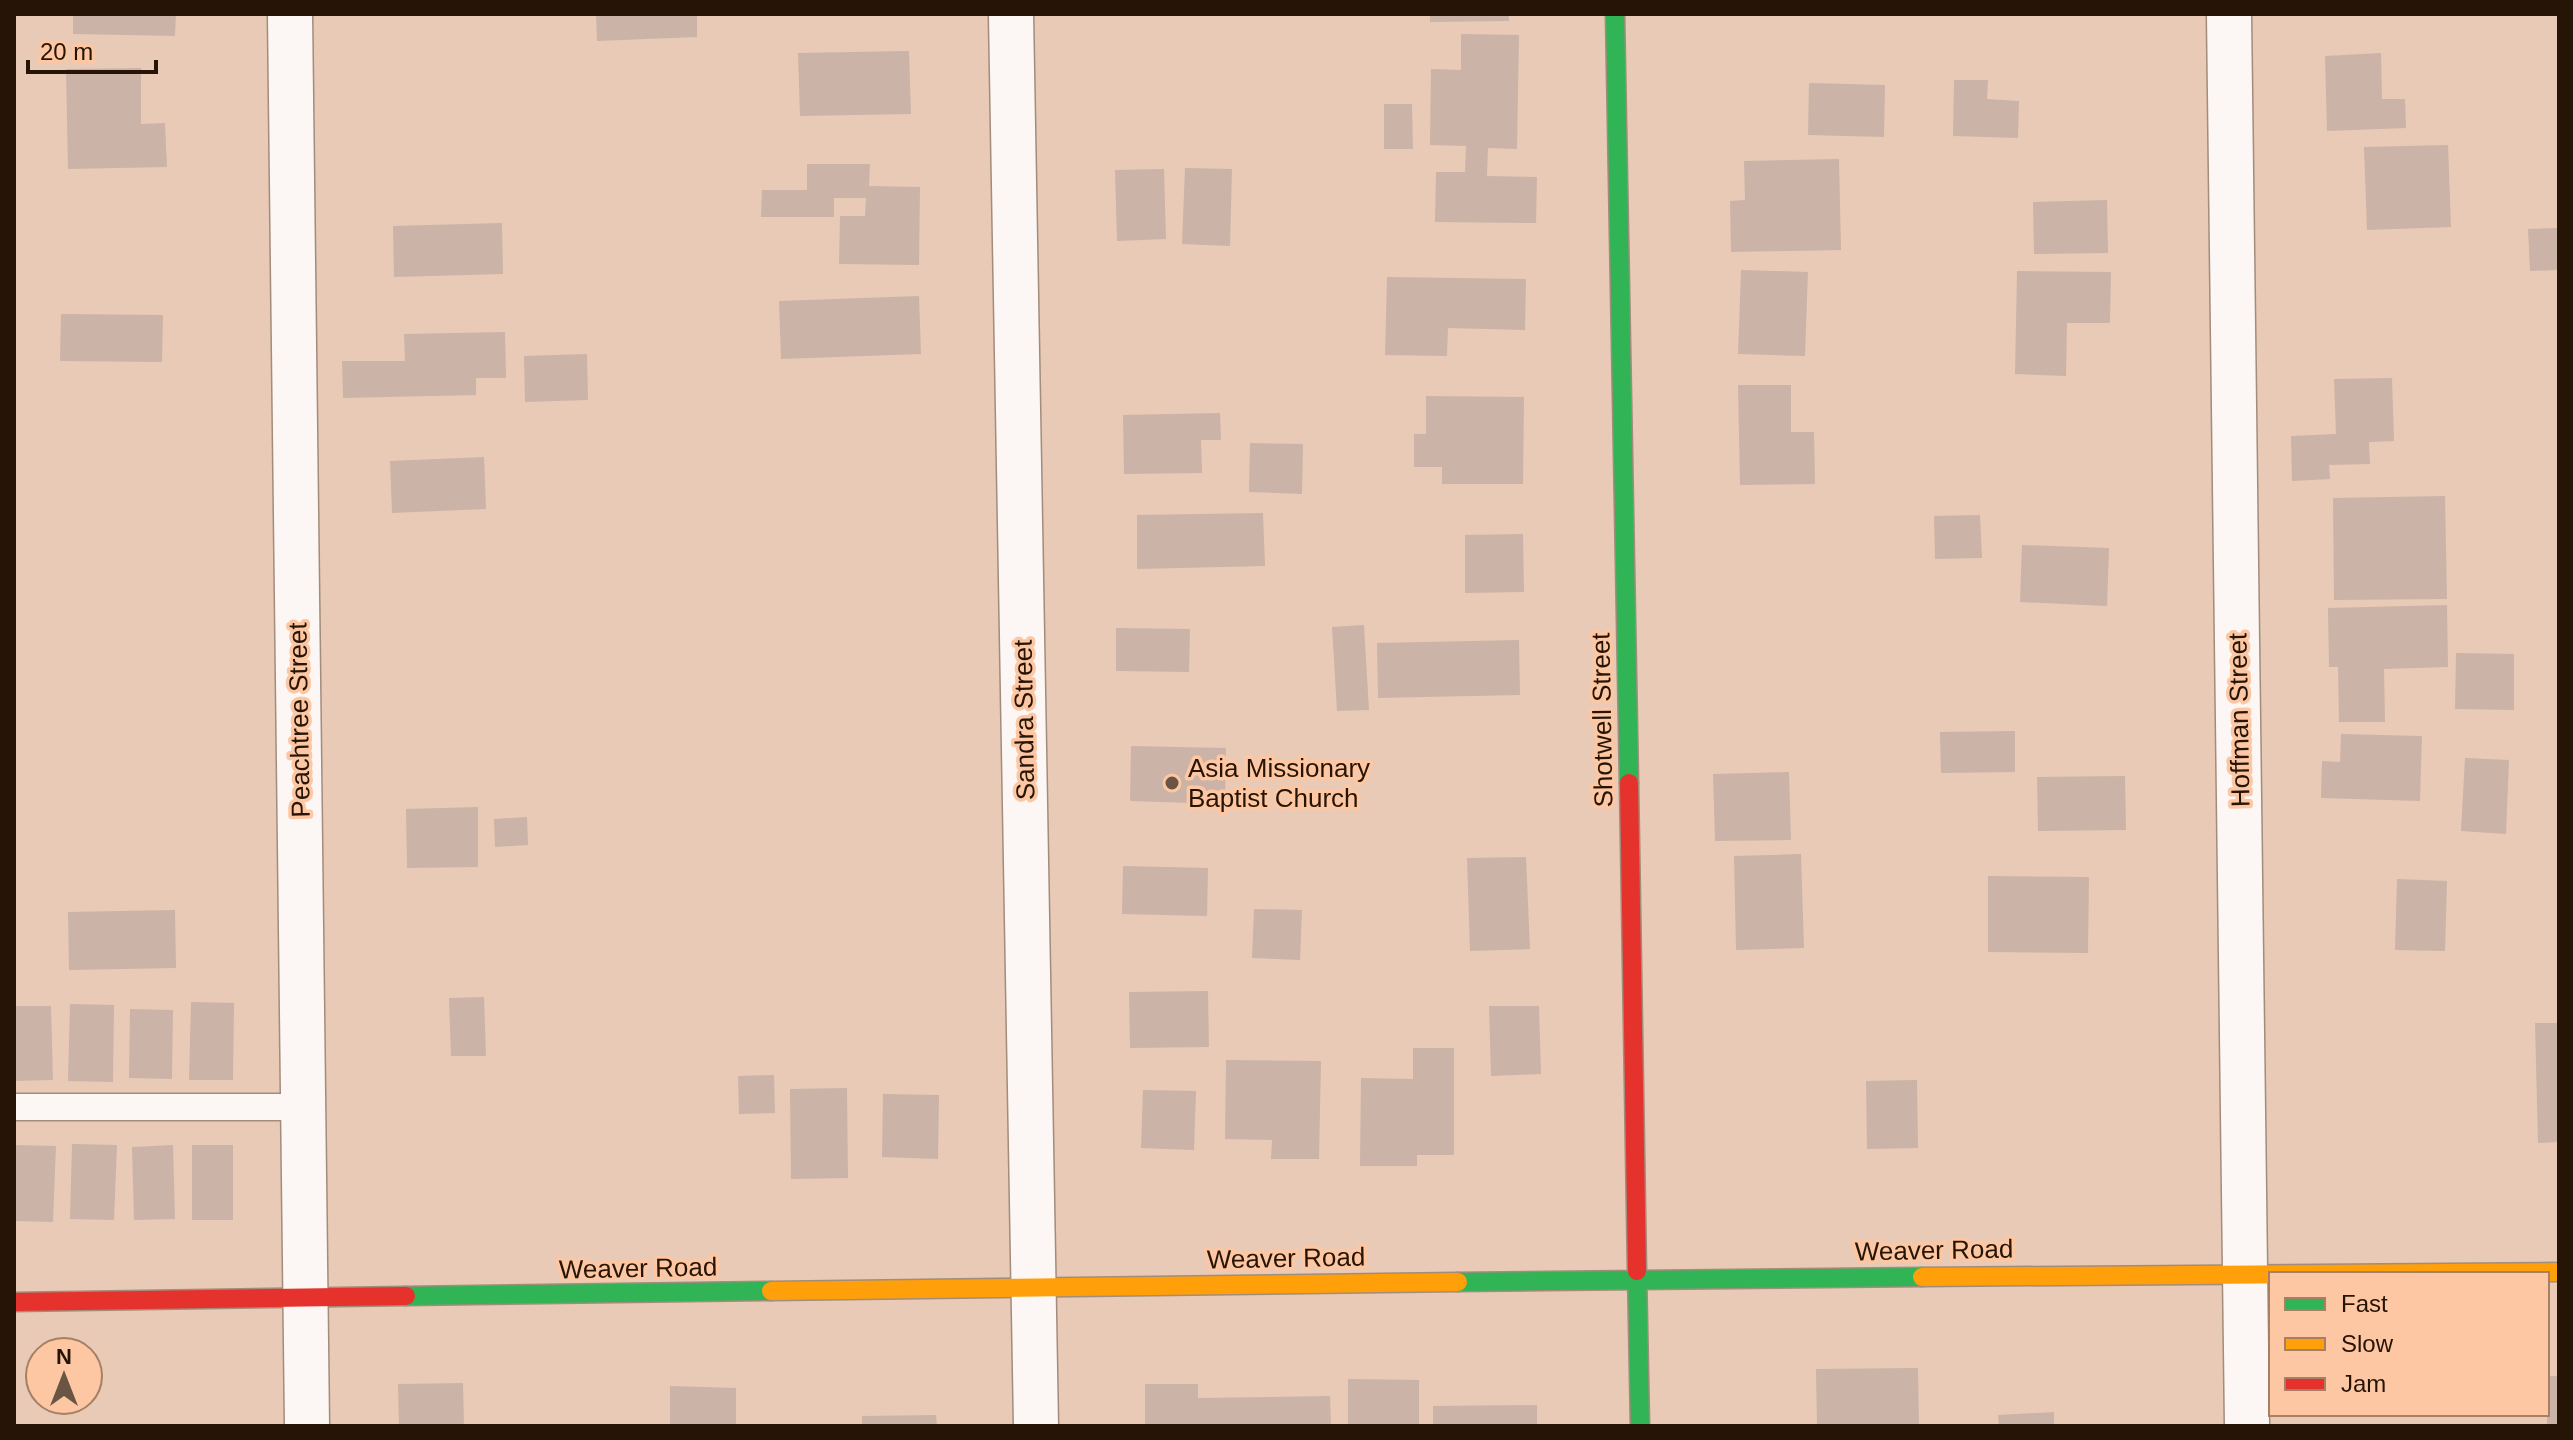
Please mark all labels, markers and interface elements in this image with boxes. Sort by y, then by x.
scale bar [28,24,156,74]
text: 20 m [40,38,93,65]
street label: Peachtree Street [282,621,316,818]
street label: Shotwell Street [1585,632,1619,808]
street label: Hoffman Street [2222,632,2256,807]
street label: Sandra Street [1008,639,1040,800]
place label: Asia Missionary Baptist Church [1188,753,1370,813]
marker: Asia Missionary Baptist Church [1163,774,1181,792]
street label: Weaver Road [1855,1234,2013,1266]
street label: Weaver Road [1207,1242,1365,1274]
street label: Weaver Road [559,1252,717,1284]
legend [2269,1272,2549,1416]
text: Fast [2341,1290,2388,1317]
text: Slow [2341,1330,2394,1357]
north arrow [24,1336,104,1416]
text: N [56,1344,72,1369]
text: Jam [2341,1370,2386,1397]

